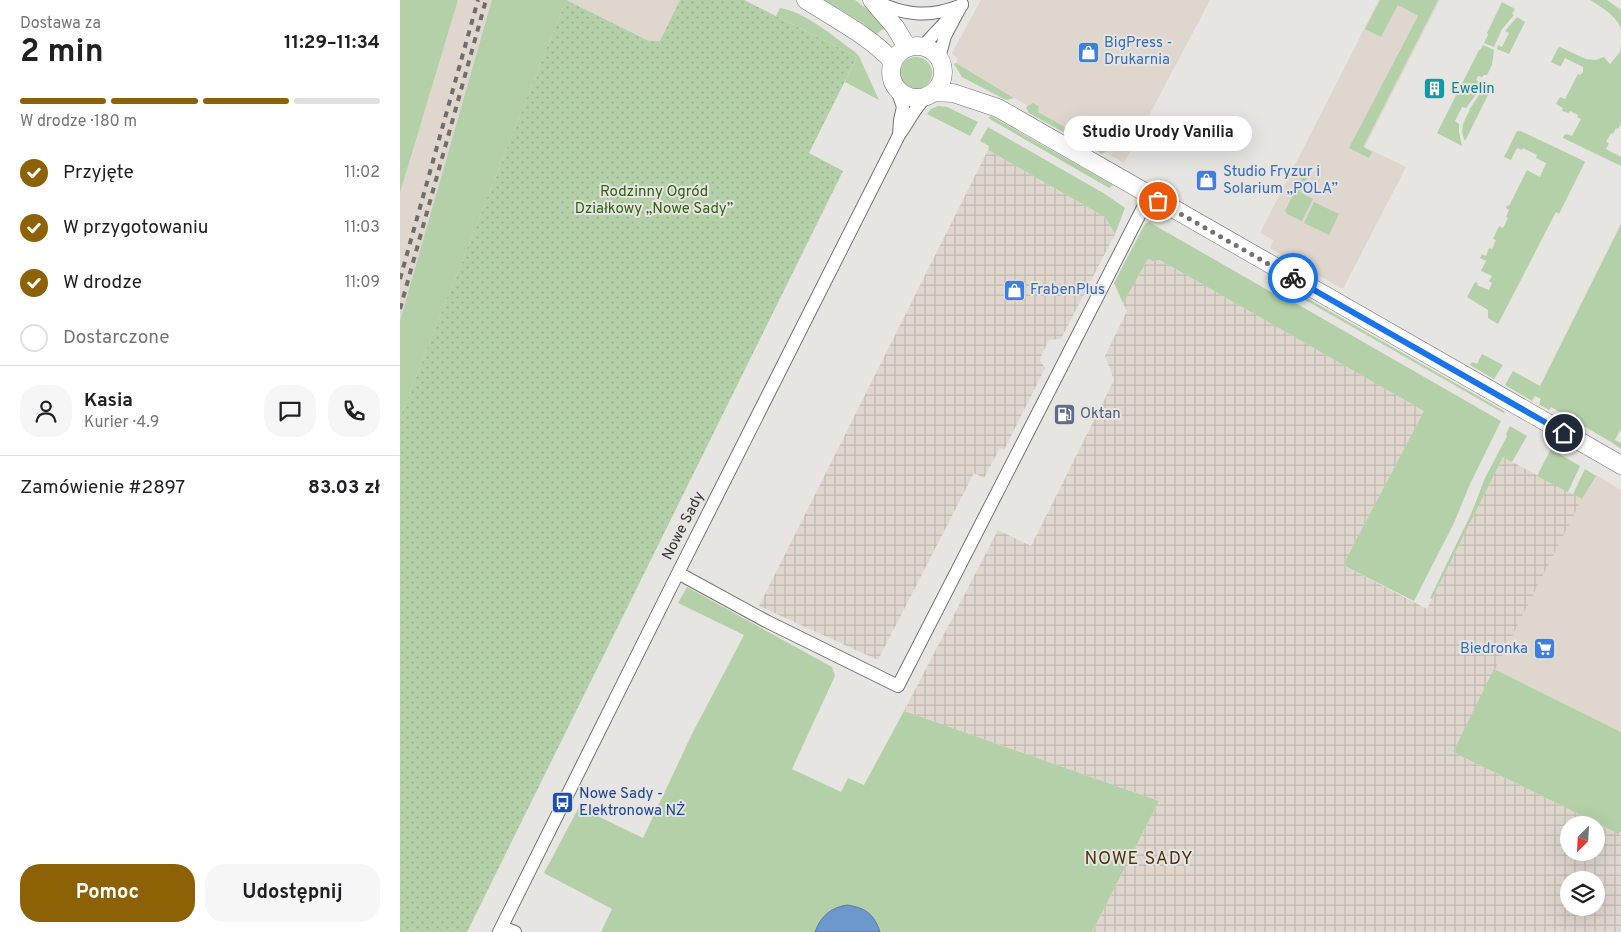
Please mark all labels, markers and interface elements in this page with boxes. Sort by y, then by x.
text: Dostawa za [20,14,101,34]
text: 11:29–11:34 [284,31,380,55]
text: 2 min [20,33,104,73]
place label: BigPress - Drukarnia [1104,34,1173,70]
shop icon: BigPress - Drukarnia [1076,40,1100,64]
building icon: Ewelin [1423,77,1447,101]
place label: Ewelin [1451,80,1495,99]
text: W drodze · 180 m [20,112,137,132]
callout: Studio Urody Vanilia [1064,116,1252,151]
text: Studio Urody Vanilia [1082,123,1234,143]
icon: check [20,159,48,187]
text: Przyjęte [63,161,134,185]
text: 11:02 [344,163,380,183]
place label: Studio Fryzur i Solarium „POLA” [1223,163,1338,199]
shop icon: Studio Fryzur i Solarium „POLA” [1195,169,1219,193]
pin [1137,180,1179,222]
park label: Rodzinny Ogród Działkowy „Nowe Sady” [575,183,733,219]
icon: bag [1144,187,1172,215]
icon: check [20,214,48,242]
text: W przygotowaniu [63,216,209,240]
text: 11:03 [345,218,380,238]
courier [1268,253,1318,303]
icon: bike [1279,264,1307,292]
icon: check [20,269,48,297]
text: W drodze [63,271,142,295]
text: 11:09 [345,273,380,293]
shop icon: FrabenPlus [1002,278,1026,302]
place label: FrabenPlus [1030,281,1105,300]
text: Dostarczone [63,326,169,350]
button: person [20,385,72,437]
button: chat [264,385,316,437]
button: phone [328,385,380,437]
text: Kasia [84,389,133,413]
fuel station icon: Oktan [1052,402,1076,426]
place label: Oktan [1080,405,1121,424]
pin [1543,412,1585,454]
text: Kurier · 4.9 [84,413,159,433]
icon: home [1550,419,1578,447]
text: Zamówienie #2897 [20,476,185,500]
text: 83.03 zł [308,476,380,500]
street label: Nowe Sady [659,488,709,564]
supermarket icon: Biedronka [1532,637,1556,661]
place label: Biedronka [1460,640,1528,659]
place label: Nowe Sady - Elektronowa NŻ [579,785,685,821]
bus stop icon: Nowe Sady - Elektronowa NŻ [551,791,575,815]
north arrow [1560,816,1605,861]
map controls [1560,816,1605,916]
district label: NOWE SADY [1084,848,1194,871]
button: Pomoc [20,864,195,922]
button: Udostępnij [205,864,380,922]
button: layers [1560,871,1605,916]

